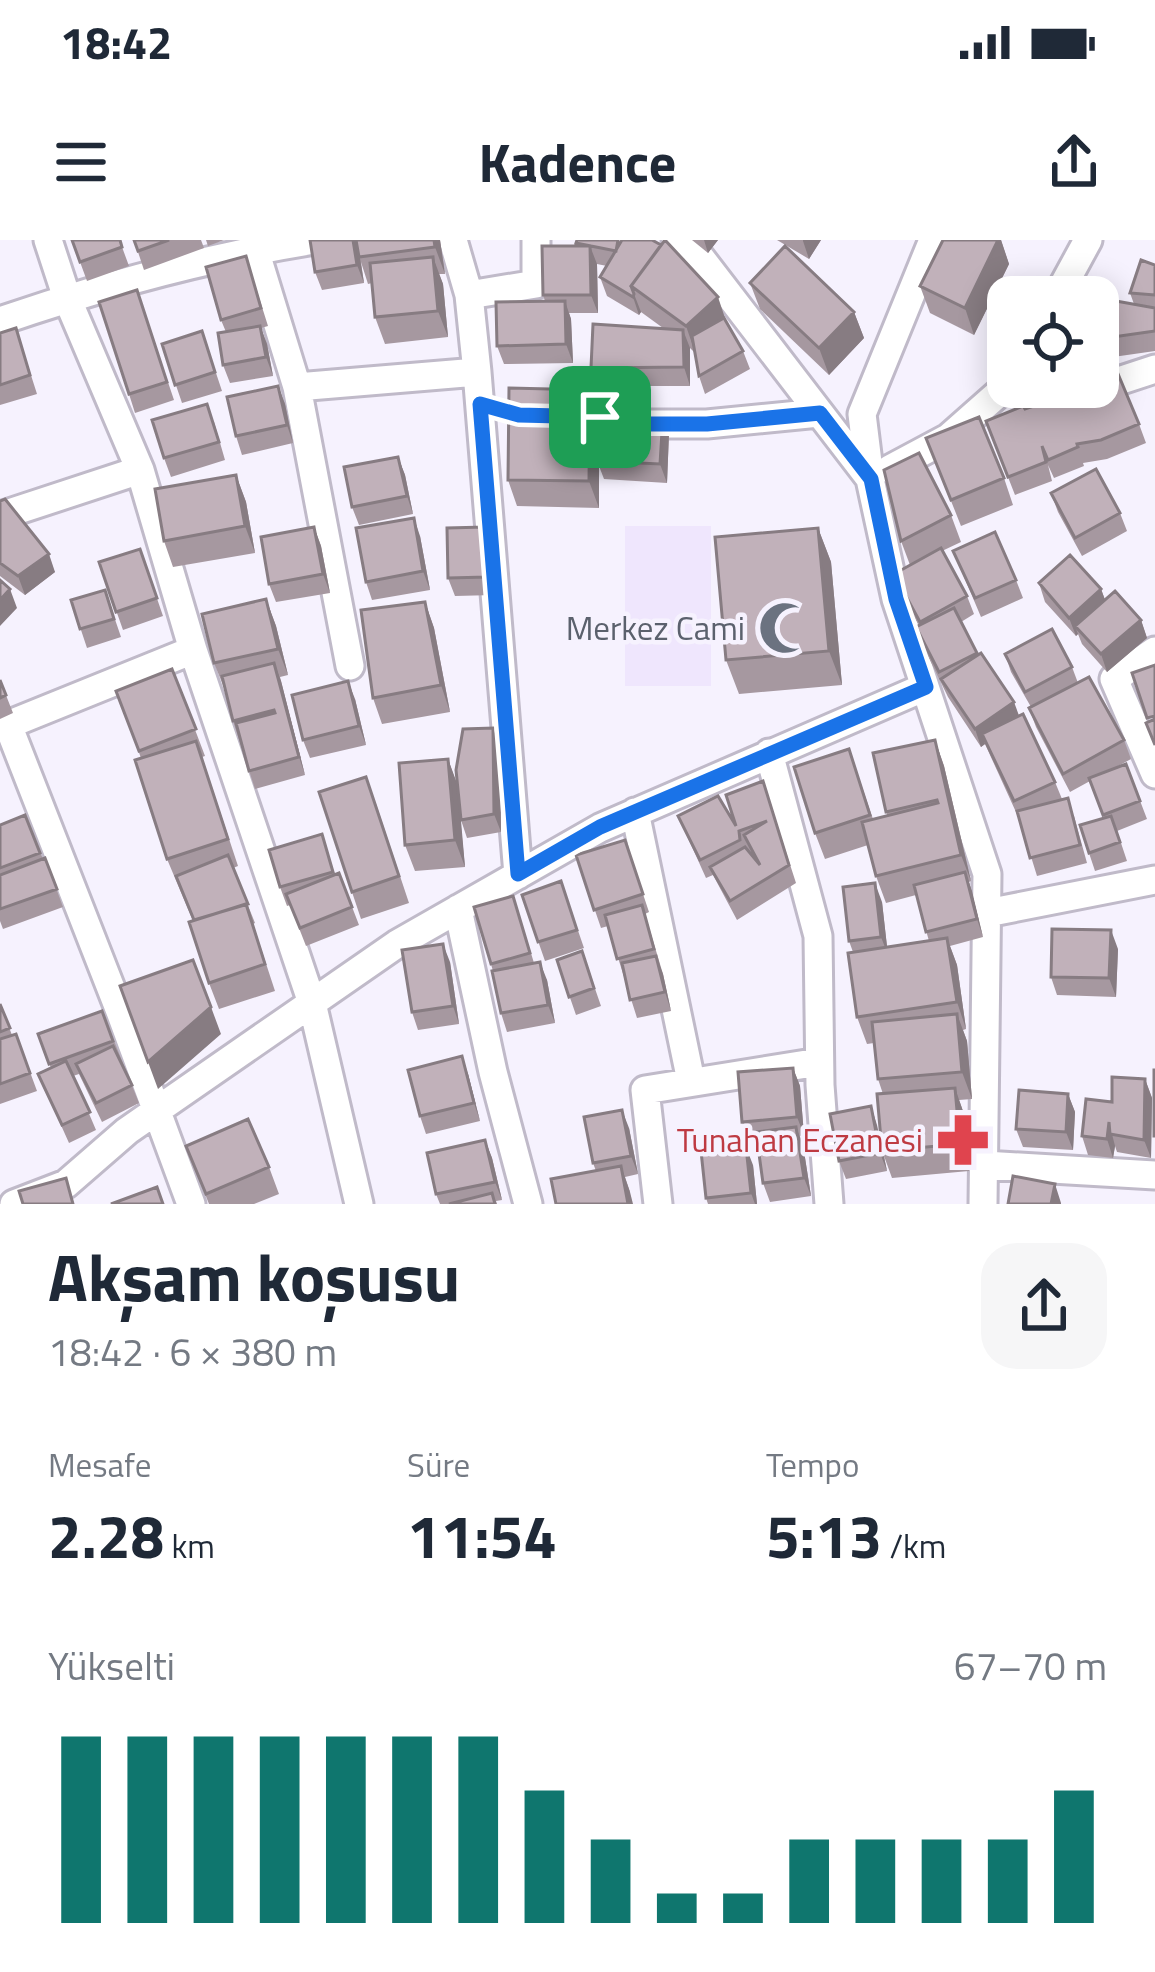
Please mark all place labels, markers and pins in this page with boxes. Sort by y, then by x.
pin [549,366,651,468]
mosque icon: Merkez Cami [756,599,814,657]
place label: Merkez Cami [566,603,745,653]
pharmacy icon: Tunahan Eczanesi [934,1111,992,1169]
place label: Tunahan Eczanesi [677,1115,923,1165]

